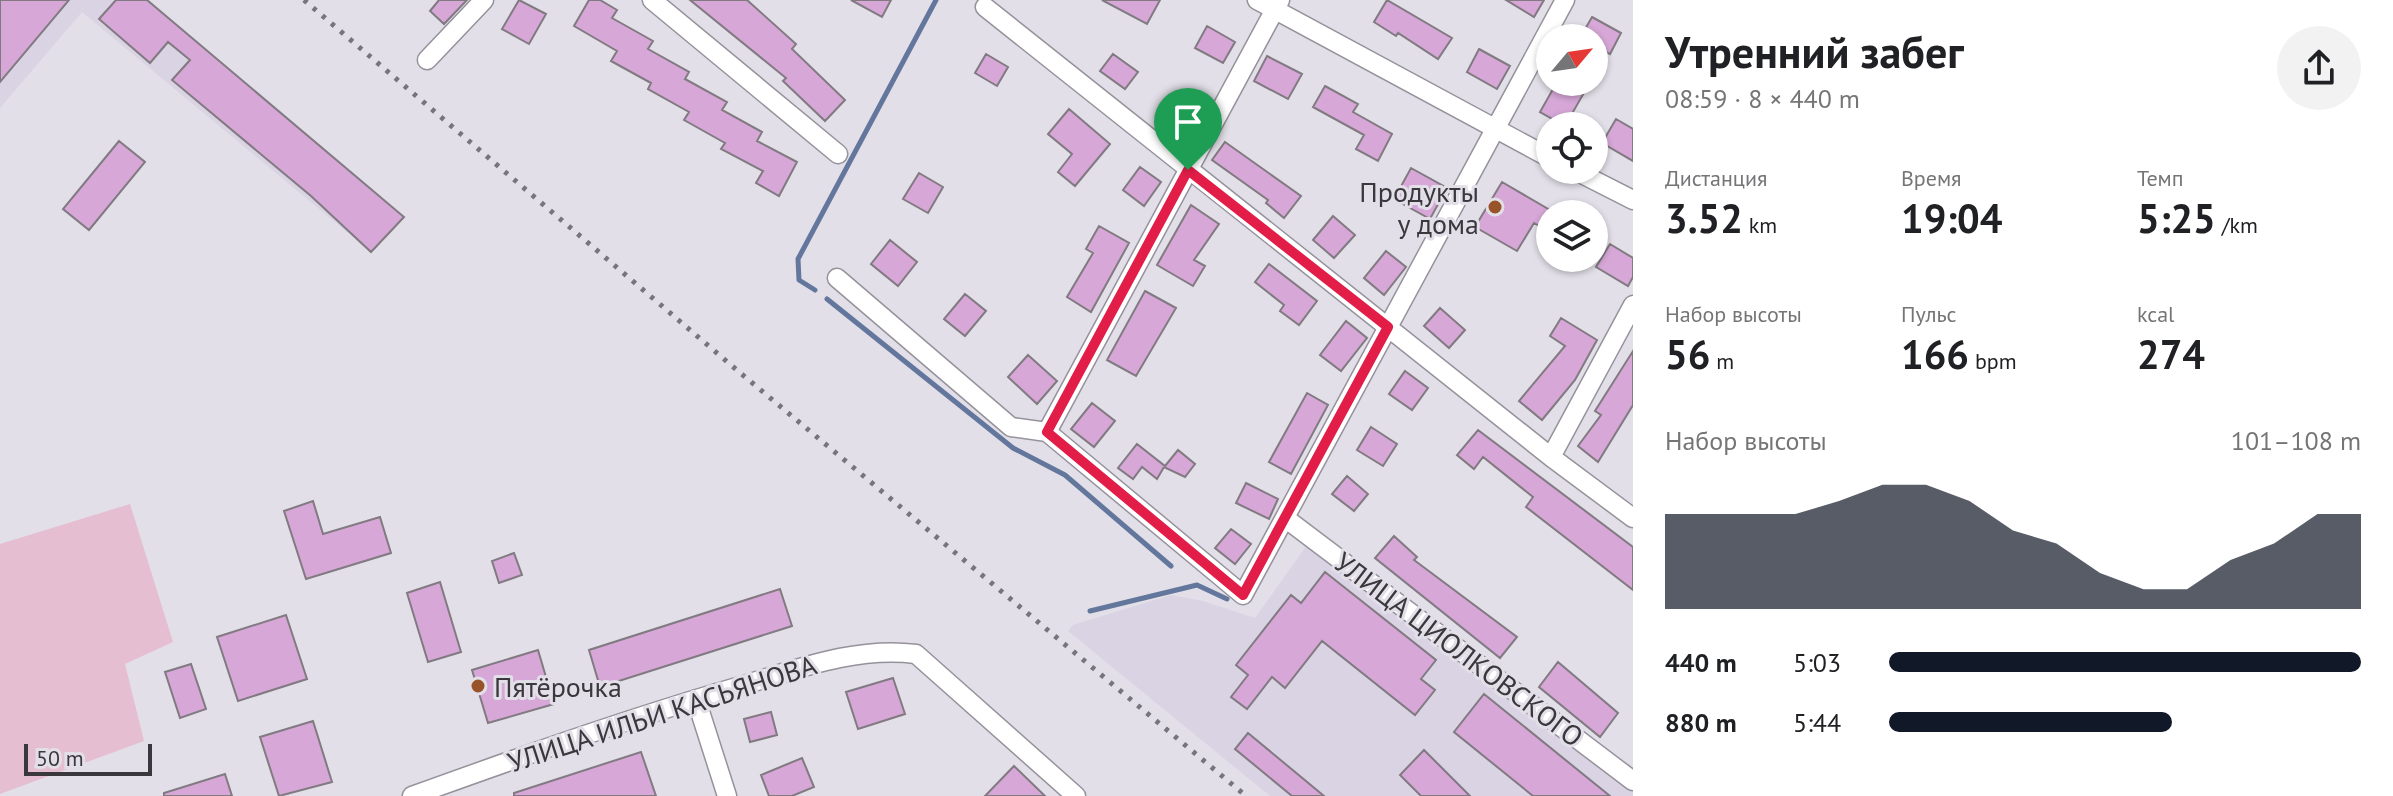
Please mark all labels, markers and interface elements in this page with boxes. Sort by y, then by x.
text: Утренний забег [1665,23,1964,80]
north arrow [1536,24,1608,96]
map controls [1536,24,1608,272]
button: share [2277,26,2361,110]
text: 08:59 · 8 × 440 m [1665,82,1860,115]
pin [1154,88,1222,170]
icon: arrive [1166,100,1210,144]
button: locate [1536,112,1608,184]
text: Дистанция [1665,164,1767,192]
text: Время [1901,164,1962,192]
text: Темп [2137,164,2184,192]
place label: Продукты у дома [1359,173,1479,242]
text: 3.52 [1665,192,1743,244]
text: 19:04 [1901,192,2002,244]
text: 5:25 [2137,192,2216,244]
marker: Продукты у дома [1486,198,1504,216]
button: layers [1536,200,1608,272]
text: km [1743,211,1777,239]
text: /km [2216,211,2258,239]
text: Набор высоты [1665,300,1802,328]
text: Пульс [1901,300,1956,328]
text: kcal [2137,300,2175,328]
text: 56 [1665,328,1710,380]
text: 166 [1901,328,1969,380]
text: 274 [2137,328,2205,380]
text: m [1710,347,1734,375]
text: bpm [1969,347,2017,375]
text: Набор высоты [1665,424,1827,457]
text: 101–108 m [2231,424,2361,457]
street label: УЛИЦА ЦИОЛКОВСКОГО [1327,543,1591,755]
street label: УЛИЦА ИЛЬИ КАСЬЯНОВА [503,645,822,780]
text: 440 m [1665,646,1737,679]
text: 5:03 [1793,646,1841,679]
place label: Пятёрочка [494,668,622,705]
marker: Пятёрочка [469,677,487,695]
text: 880 m [1665,706,1737,739]
text: 5:44 [1793,706,1841,739]
scale bar [24,740,152,776]
text: 50 m [36,744,84,772]

